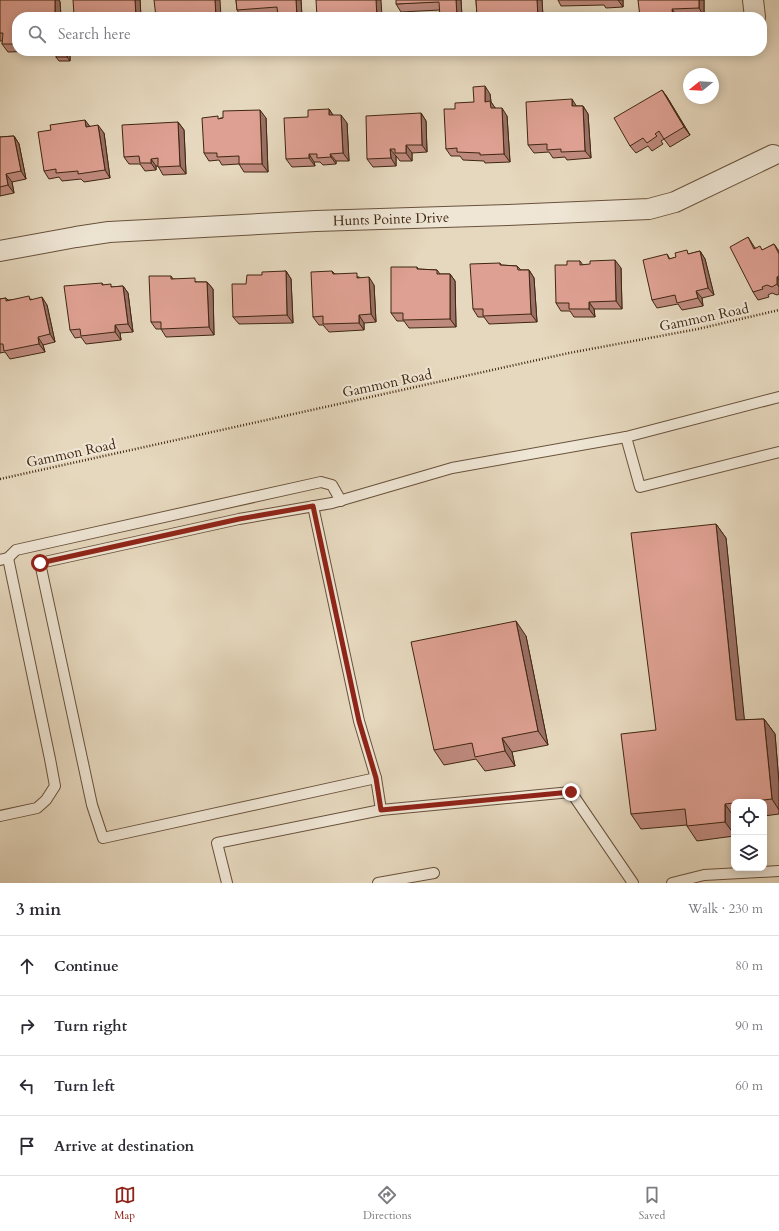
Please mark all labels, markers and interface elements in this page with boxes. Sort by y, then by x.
search box [12,12,767,56]
icon: search [26,23,48,45]
text: Search here [58,24,131,44]
north arrow [683,68,719,104]
street label: Hunts Pointe Drive [333,208,450,230]
street label: Gammon Road [658,299,751,336]
street label: Gammon Road [341,365,434,402]
street label: Gammon Road [25,435,118,472]
route start [31,554,49,572]
route end [562,783,580,801]
map controls [731,799,767,871]
button: locate [731,799,767,835]
button: layers [731,835,767,871]
text: 3 min [16,898,61,921]
text: Walk · 230 m [688,900,763,918]
icon: ahead [16,955,38,977]
text: Continue [54,956,119,976]
text: 80 m [735,957,763,975]
icon: right [16,1015,38,1037]
text: Turn right [54,1016,127,1036]
text: 90 m [735,1017,763,1035]
icon: left [16,1075,38,1097]
text: Turn left [54,1076,115,1096]
text: 60 m [735,1077,763,1095]
icon: arrive [16,1135,38,1157]
text: Arrive at destination [54,1136,194,1156]
tab: Map [114,1184,136,1223]
tab: Directions [363,1184,411,1223]
tab: Saved [639,1184,665,1223]

